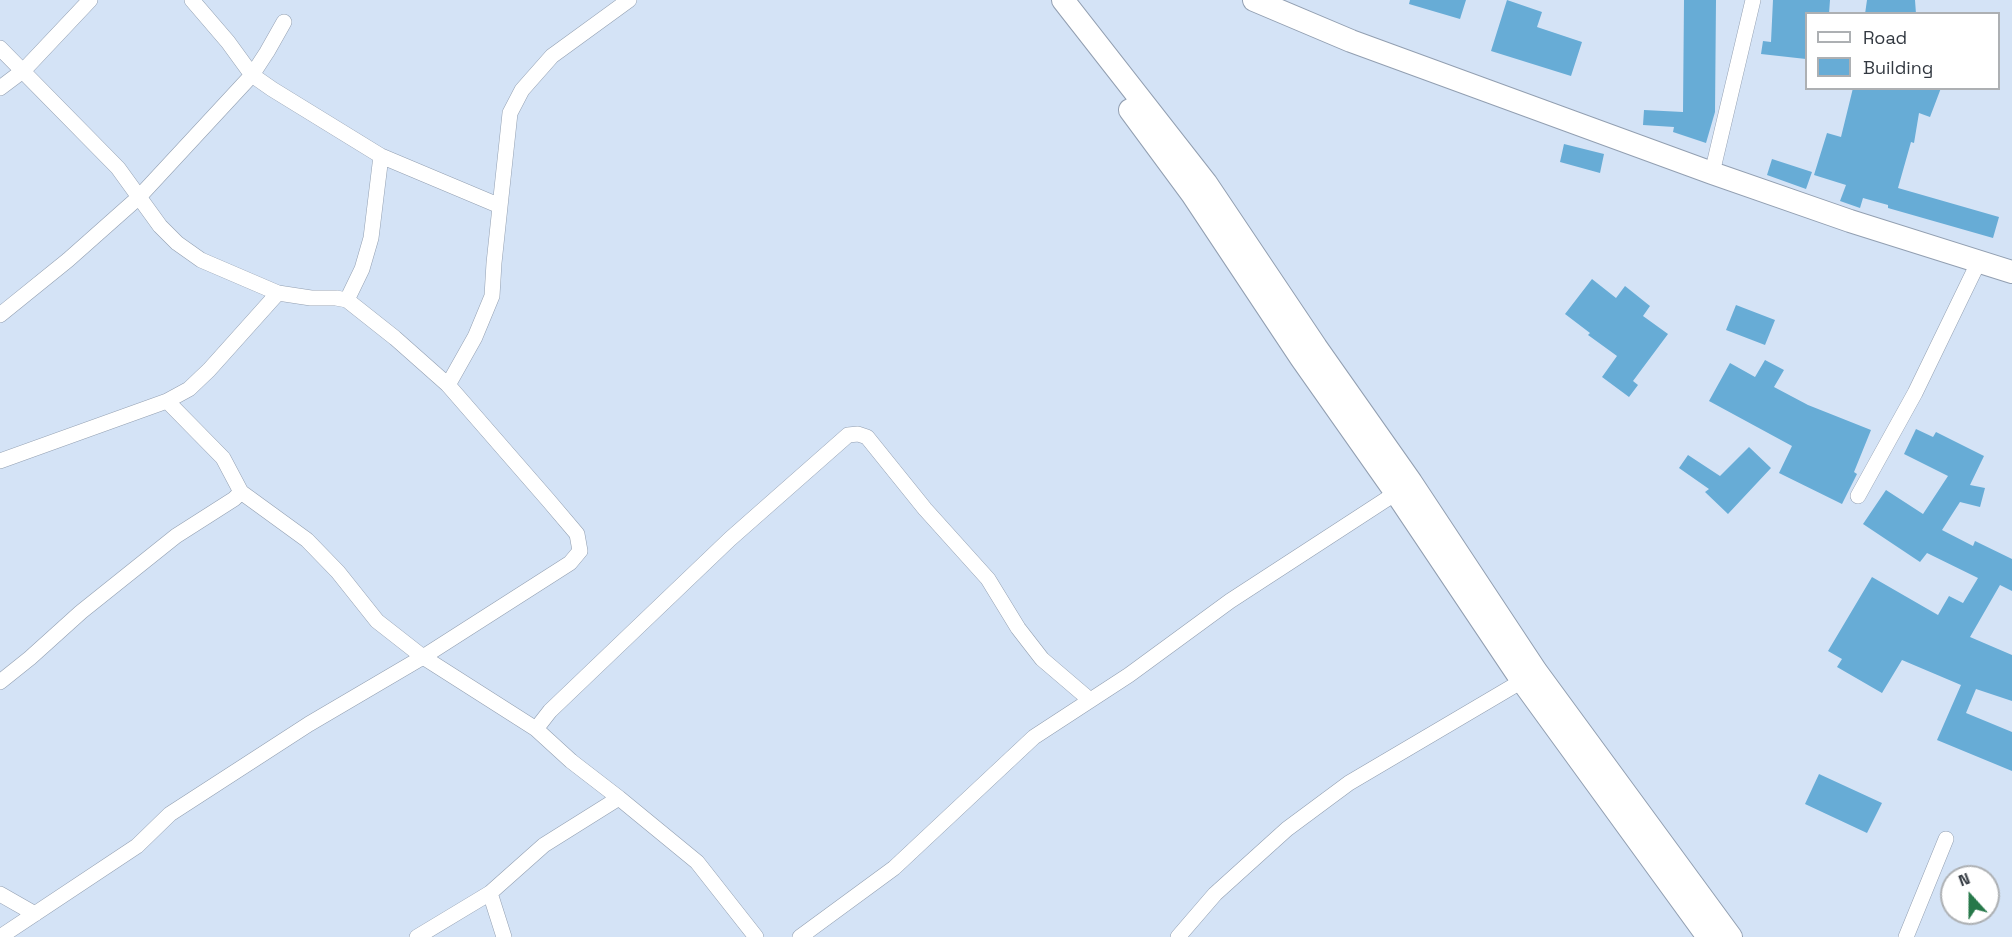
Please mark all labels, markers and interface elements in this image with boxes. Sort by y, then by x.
legend [1805,12,2000,90]
text: Road [1863,26,1907,49]
text: Building [1863,56,1933,79]
north arrow [1940,865,2000,925]
text: N [1955,868,1973,891]

